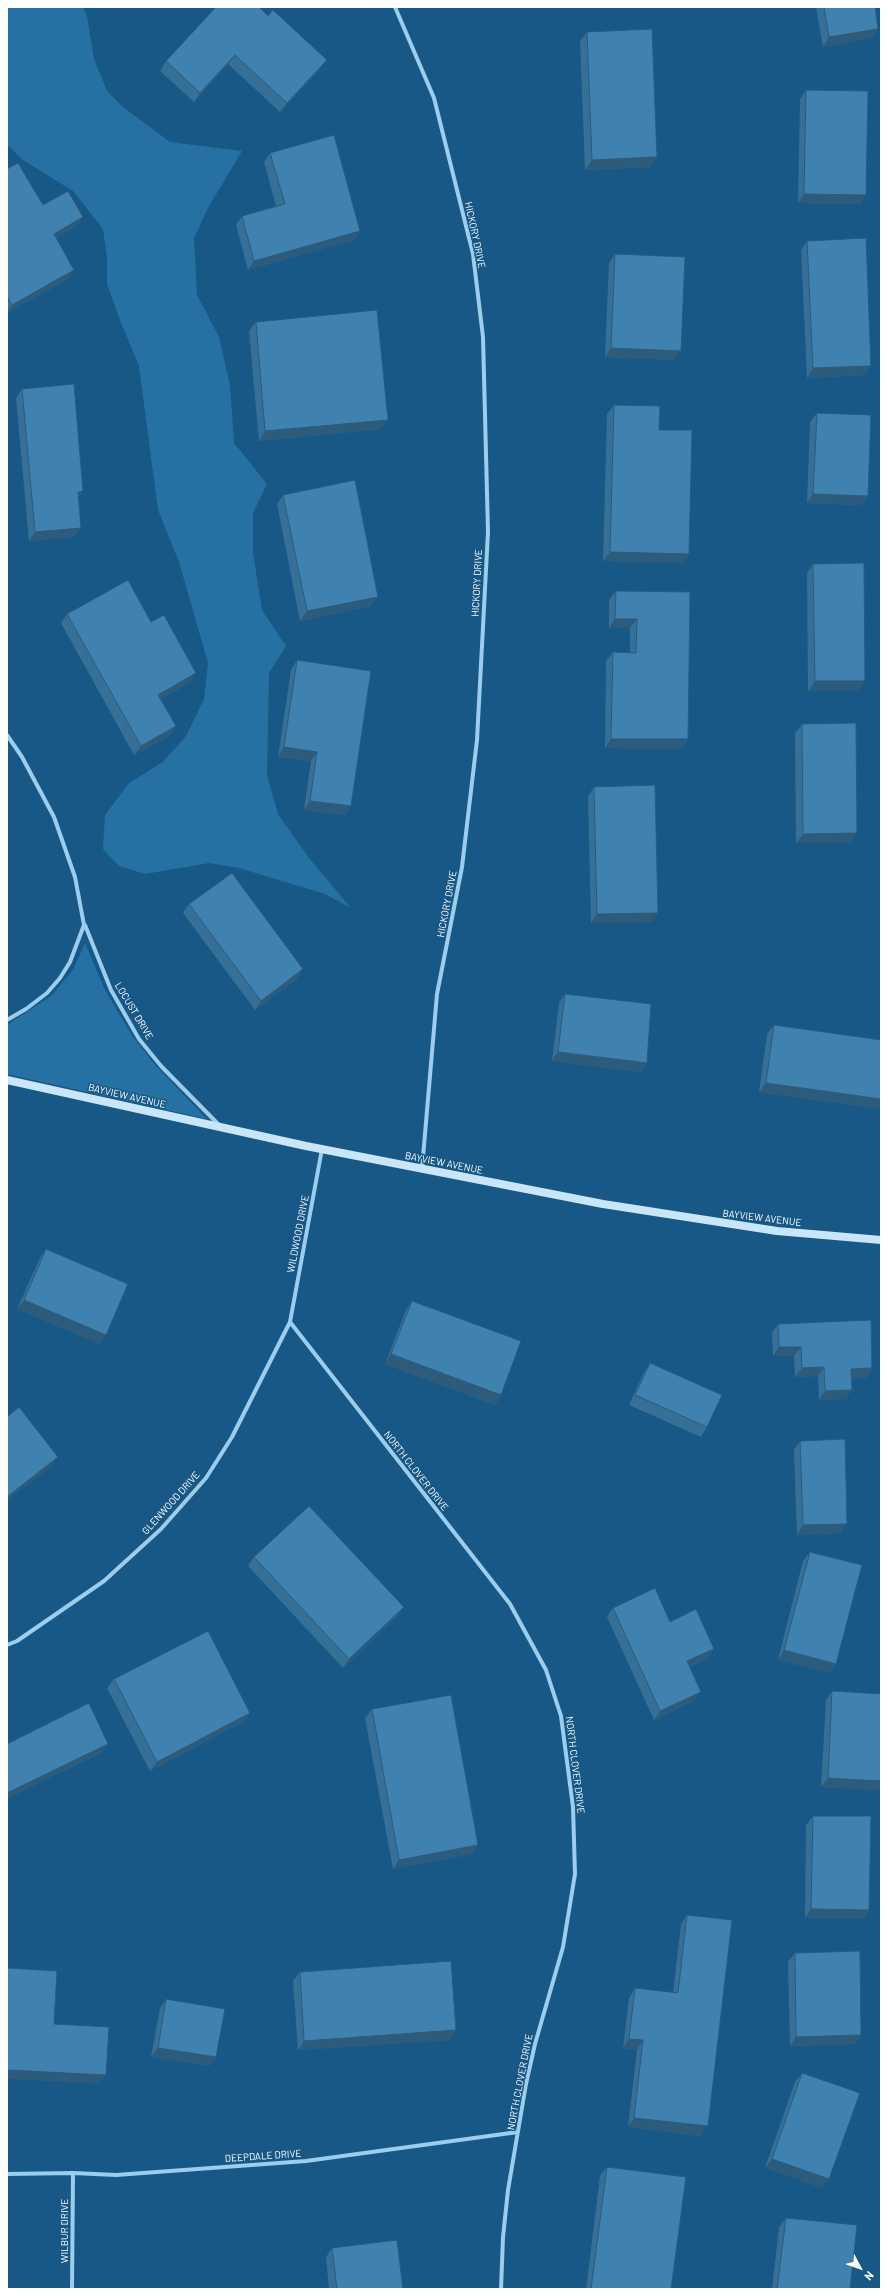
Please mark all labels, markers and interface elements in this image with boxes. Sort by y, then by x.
street label: HICKORY DRIVE [462,201,488,269]
street label: HICKORY DRIVE [469,549,485,617]
street label: HICKORY DRIVE [435,870,459,938]
street label: LOCUST DRIVE [112,980,156,1042]
street label: BAYVIEW AVENUE [87,1081,167,1111]
street label: BAYVIEW AVENUE [404,1150,484,1176]
street label: WILDWOOD DRIVE [285,1194,311,1274]
street label: BAYVIEW AVENUE [722,1207,802,1229]
street label: NORTH CLOVER DRIVE [381,1429,451,1513]
street label: GLENWOOD DRIVE [140,1469,202,1537]
street label: NORTH CLOVER DRIVE [563,1716,587,1814]
street label: NORTH CLOVER DRIVE [505,2033,535,2131]
street label: DEEPDALE DRIVE [224,2147,302,2165]
street label: WILBUR DRIVE [59,2199,71,2263]
north arrow [840,2248,880,2288]
text: N [862,2269,877,2283]

